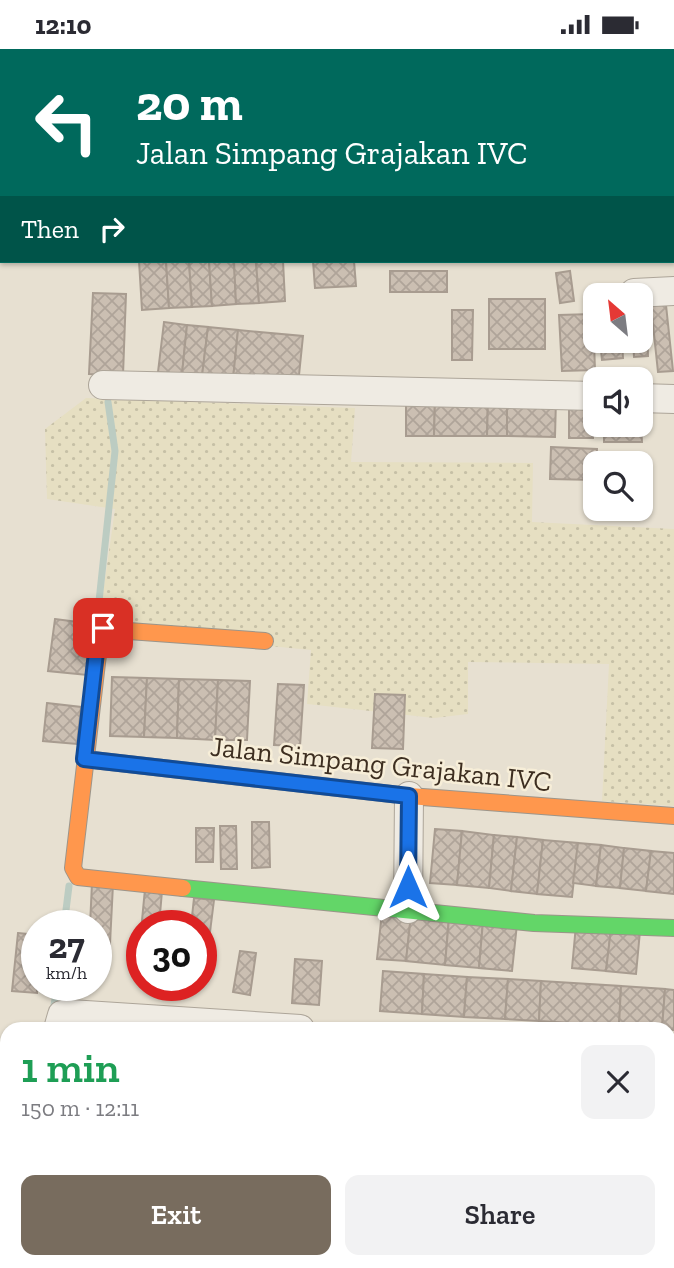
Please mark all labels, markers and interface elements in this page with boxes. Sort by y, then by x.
text: 12:10 [35,9,91,41]
text: 20 m [136,74,243,133]
icon: left [21,77,112,168]
text: Jalan Simpang Grajakan IVC [136,134,528,172]
icon: right [93,210,131,248]
text: Then [21,213,79,245]
north arrow [583,283,653,353]
map controls [583,283,653,521]
button: sound [583,367,653,437]
button: search [583,451,653,521]
pin [73,598,133,658]
icon: arrive [84,609,122,647]
street label: Jalan Simpang Grajakan IVC [209,730,553,798]
position arrow [371,850,445,924]
speed limit sign: 30 [126,910,217,1001]
text: 27 [48,925,85,967]
text: km/h [46,962,87,984]
text: 1 min [21,1042,120,1093]
button: close [581,1045,655,1119]
text: 150 m · 12:11 [21,1094,139,1122]
button: Exit [21,1175,331,1255]
button: Share [345,1175,655,1255]

